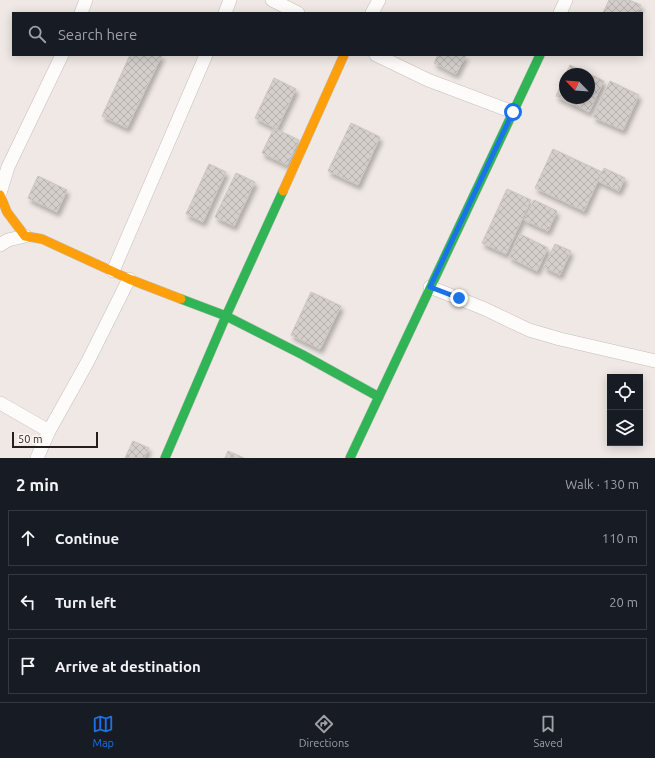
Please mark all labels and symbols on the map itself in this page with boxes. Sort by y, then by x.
north arrow [559,68,595,104]
route start [504,103,522,121]
route end [450,289,468,307]
scale bar [12,430,98,449]

